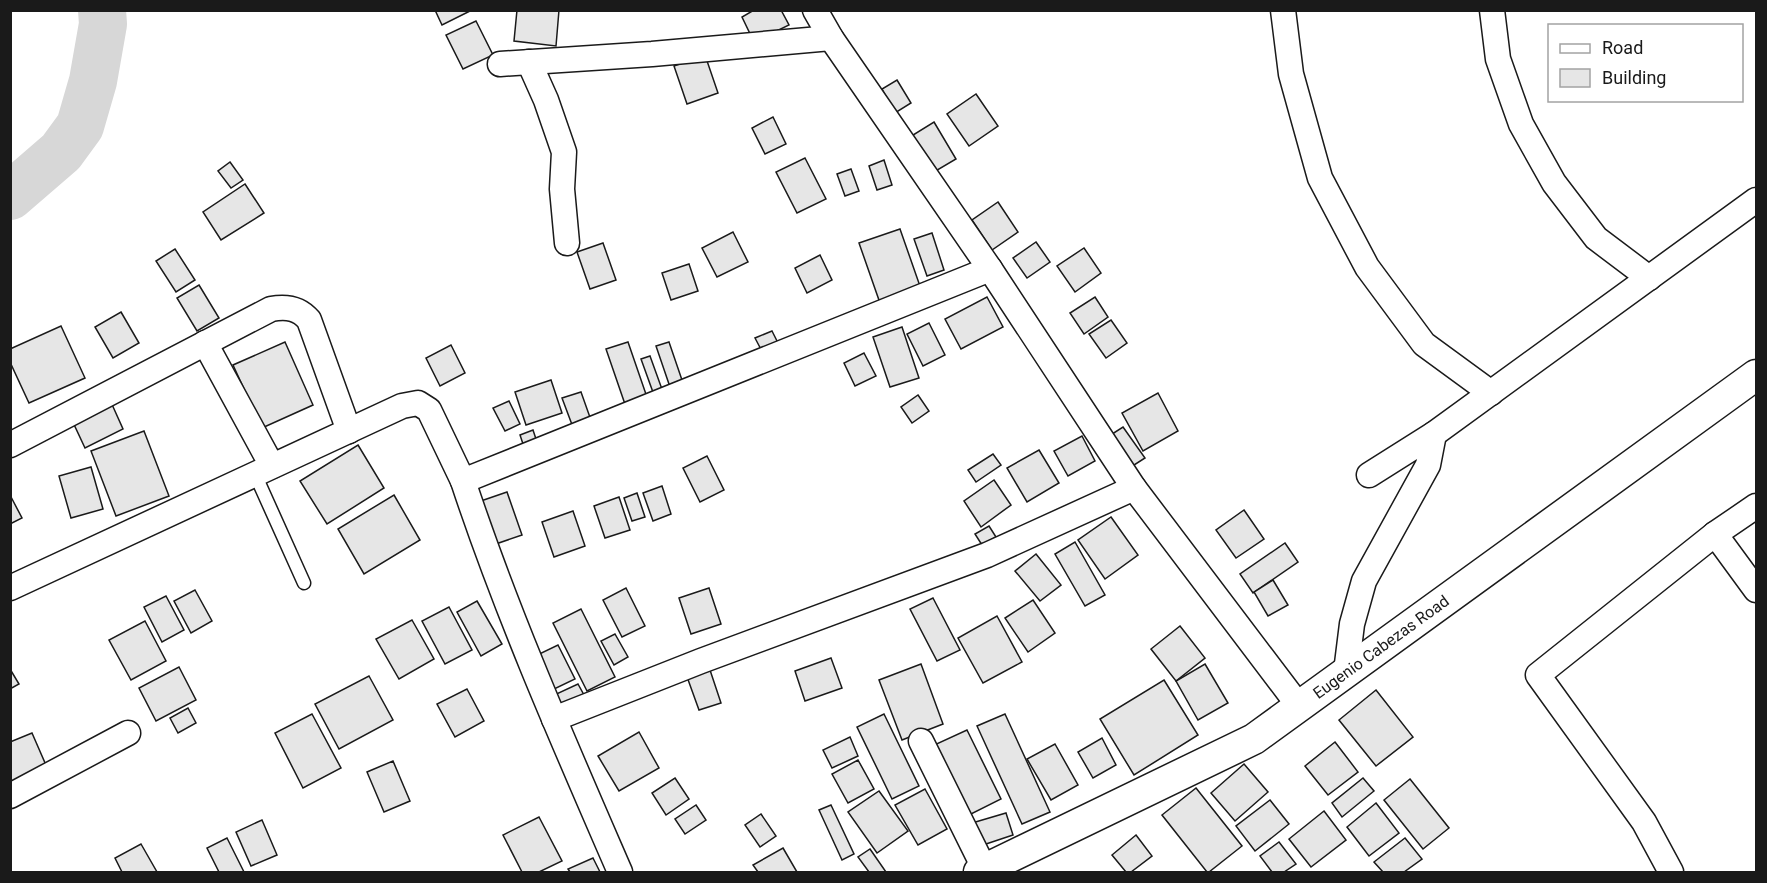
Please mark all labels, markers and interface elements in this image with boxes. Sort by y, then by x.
legend [1548,24,1743,102]
text: Road [1602,37,1643,58]
text: Building [1602,67,1666,88]
street label: Eugenio Cabezas Road [1309,591,1453,703]

